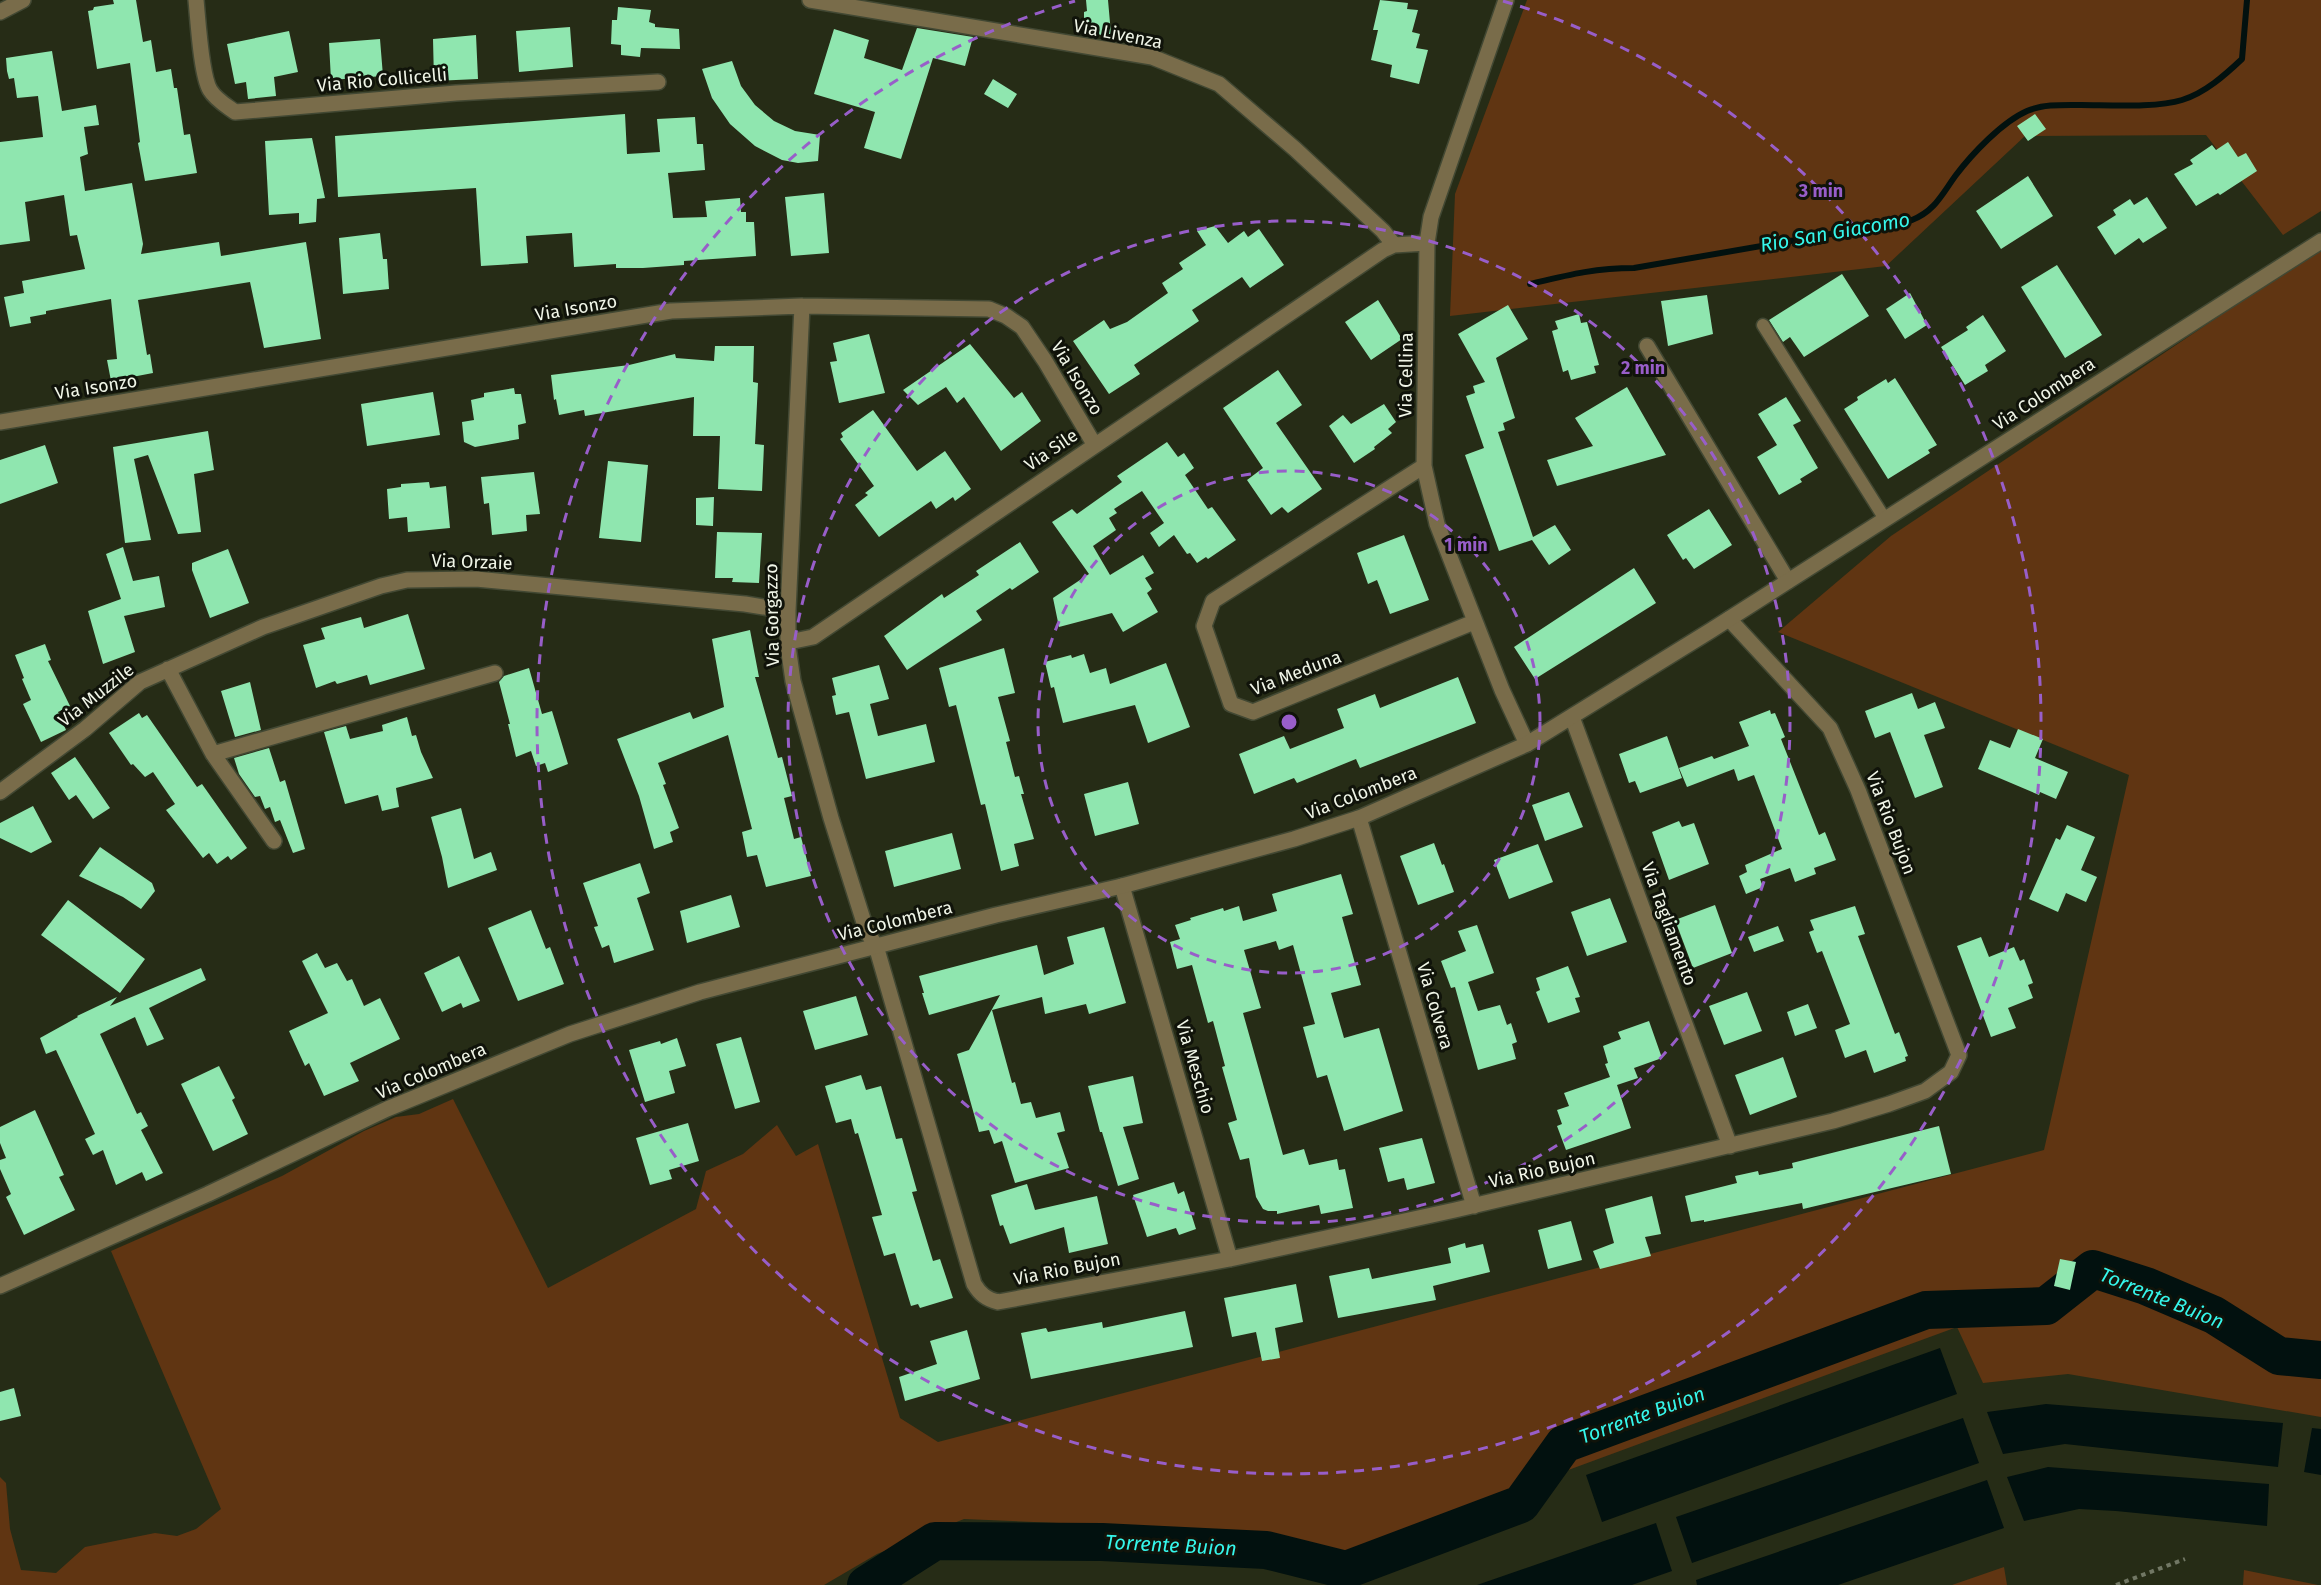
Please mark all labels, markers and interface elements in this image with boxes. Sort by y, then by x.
street label: Via Livenza [1072,15,1164,53]
street label: Via Rio Collicelli [316,63,448,97]
text: 3 min [1798,180,1843,202]
water label: Rio San Giacomo [1758,207,1912,257]
street label: Via Isonzo [533,290,619,326]
street label: Via Cellina [1394,332,1418,418]
street label: Via Isonzo [1046,337,1108,419]
street label: Via Colombera [1989,353,2099,435]
text: 2 min [1621,357,1665,379]
street label: Via Isonzo [53,370,139,404]
street label: Via Sile [1020,424,1082,476]
text: 1 min [1444,534,1488,556]
street label: Via Orzaie [431,550,513,574]
street label: Via Gorgazzo [760,563,784,667]
street label: Via Meduna [1248,646,1344,700]
street label: Via Muzzile [54,659,138,731]
centre of rings [1279,712,1299,732]
street label: Via Colombera [1302,762,1420,824]
street label: Via Rio Bujon [1861,768,1921,878]
street label: Via Tagliamento [1636,859,1702,989]
street label: Via Colombera [835,896,955,946]
street label: Via Colvera [1412,960,1458,1052]
street label: Via Meschio [1171,1018,1219,1116]
street label: Via Colombera [373,1038,489,1104]
street label: Via Rio Bujon [1487,1147,1597,1193]
street label: Via Rio Bujon [1012,1248,1122,1290]
water label: Torrente Buion [2096,1262,2228,1334]
water label: Torrente Buion [1576,1381,1708,1449]
water label: Torrente Buion [1105,1530,1237,1560]

